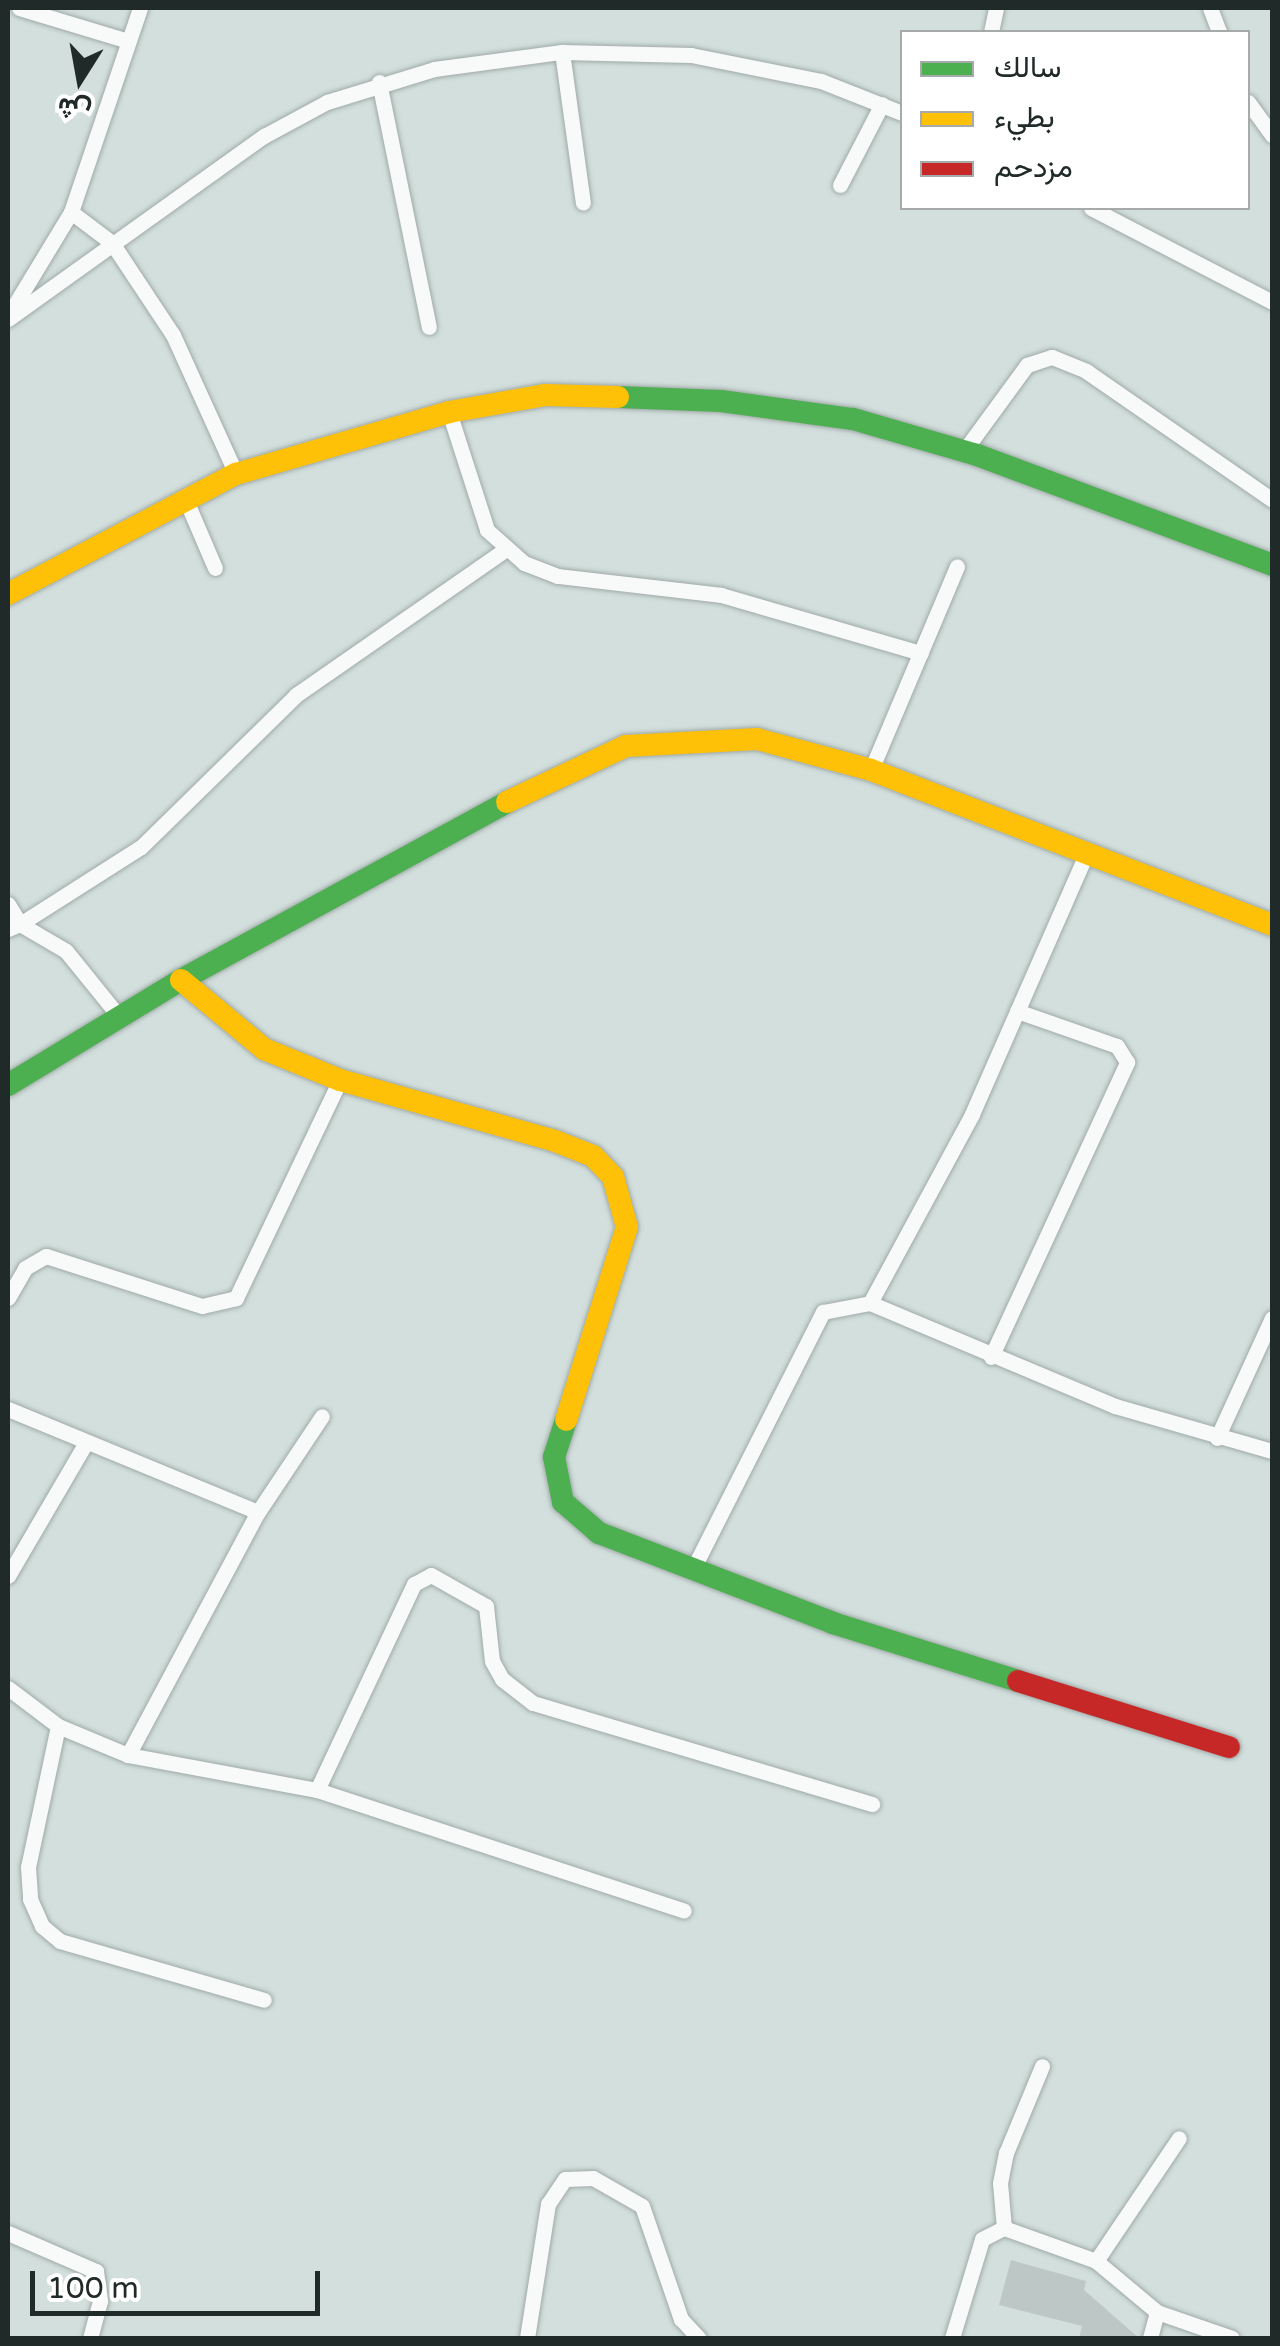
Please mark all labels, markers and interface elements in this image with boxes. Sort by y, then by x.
north arrow [30,30,130,130]
legend [900,30,1250,210]
text: سالك [994,49,1061,86]
text: ش [55,90,94,129]
text: بطيء [994,99,1055,136]
text: مزدحم [994,149,1073,186]
scale bar [35,2251,325,2313]
text: 100 m [47,2270,139,2307]

